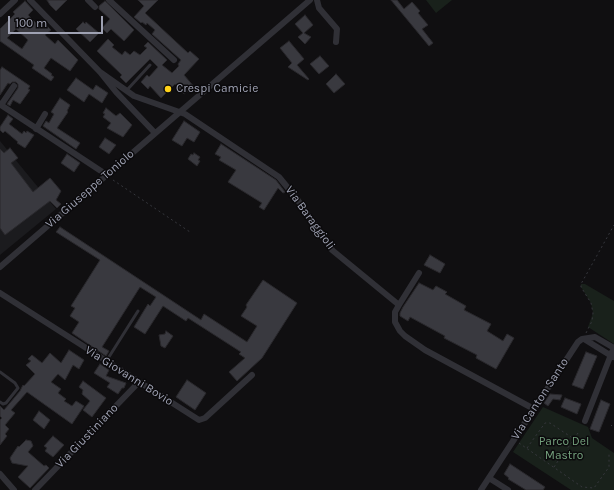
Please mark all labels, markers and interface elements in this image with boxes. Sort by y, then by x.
scale bar [10,8,105,34]
text: 100 m [15,16,47,30]
place label: Crespi Camicie [176,82,258,96]
marker: Crespi Camicie [163,84,173,94]
street label: Via Giuseppe Toniolo [43,147,137,231]
street label: Via Baraggioli [282,183,338,253]
street label: Via Giovanni Bovio [82,343,176,409]
street label: Via Canton Santo [508,356,572,442]
street label: Via Giustiniano [53,401,121,471]
park label: Parco Del Mastro [539,435,589,463]

